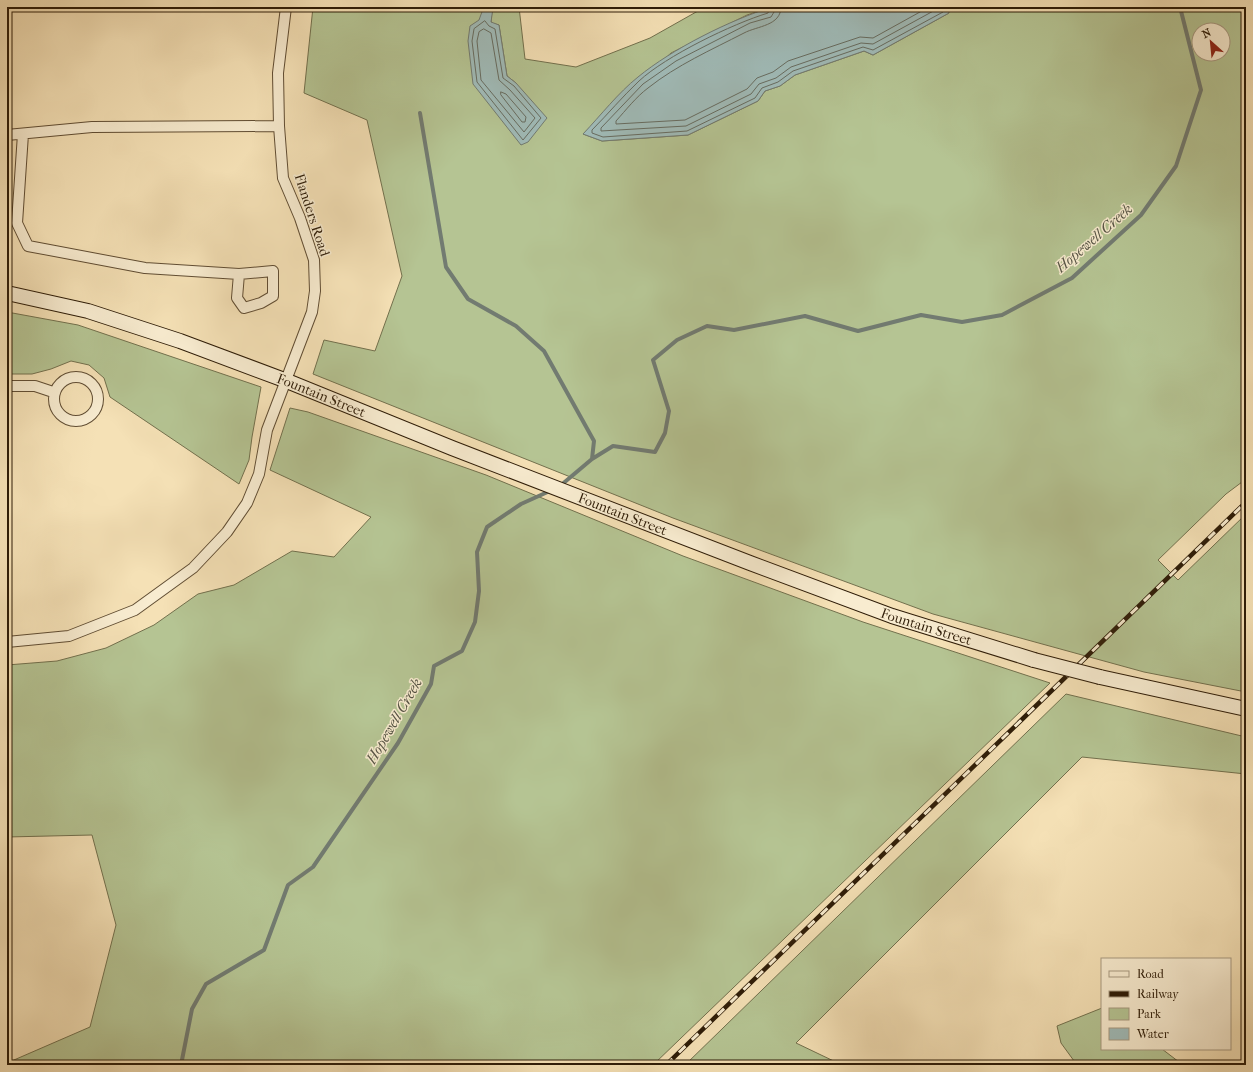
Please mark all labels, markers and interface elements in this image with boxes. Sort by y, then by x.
north arrow [1191,22,1231,62]
text: N [1200,26,1214,41]
street label: Flanders Road [291,172,333,259]
water label: Hopewell Creek [1051,200,1136,277]
street label: Fountain Street [275,370,368,421]
street label: Fountain Street [576,489,670,539]
street label: Fountain Street [879,604,974,649]
water label: Hopewell Creek [362,675,426,768]
legend [1101,958,1231,1050]
text: Road [1137,967,1164,981]
text: Railway [1137,987,1179,1001]
text: Park [1137,1007,1162,1021]
text: Water [1136,1027,1170,1041]

